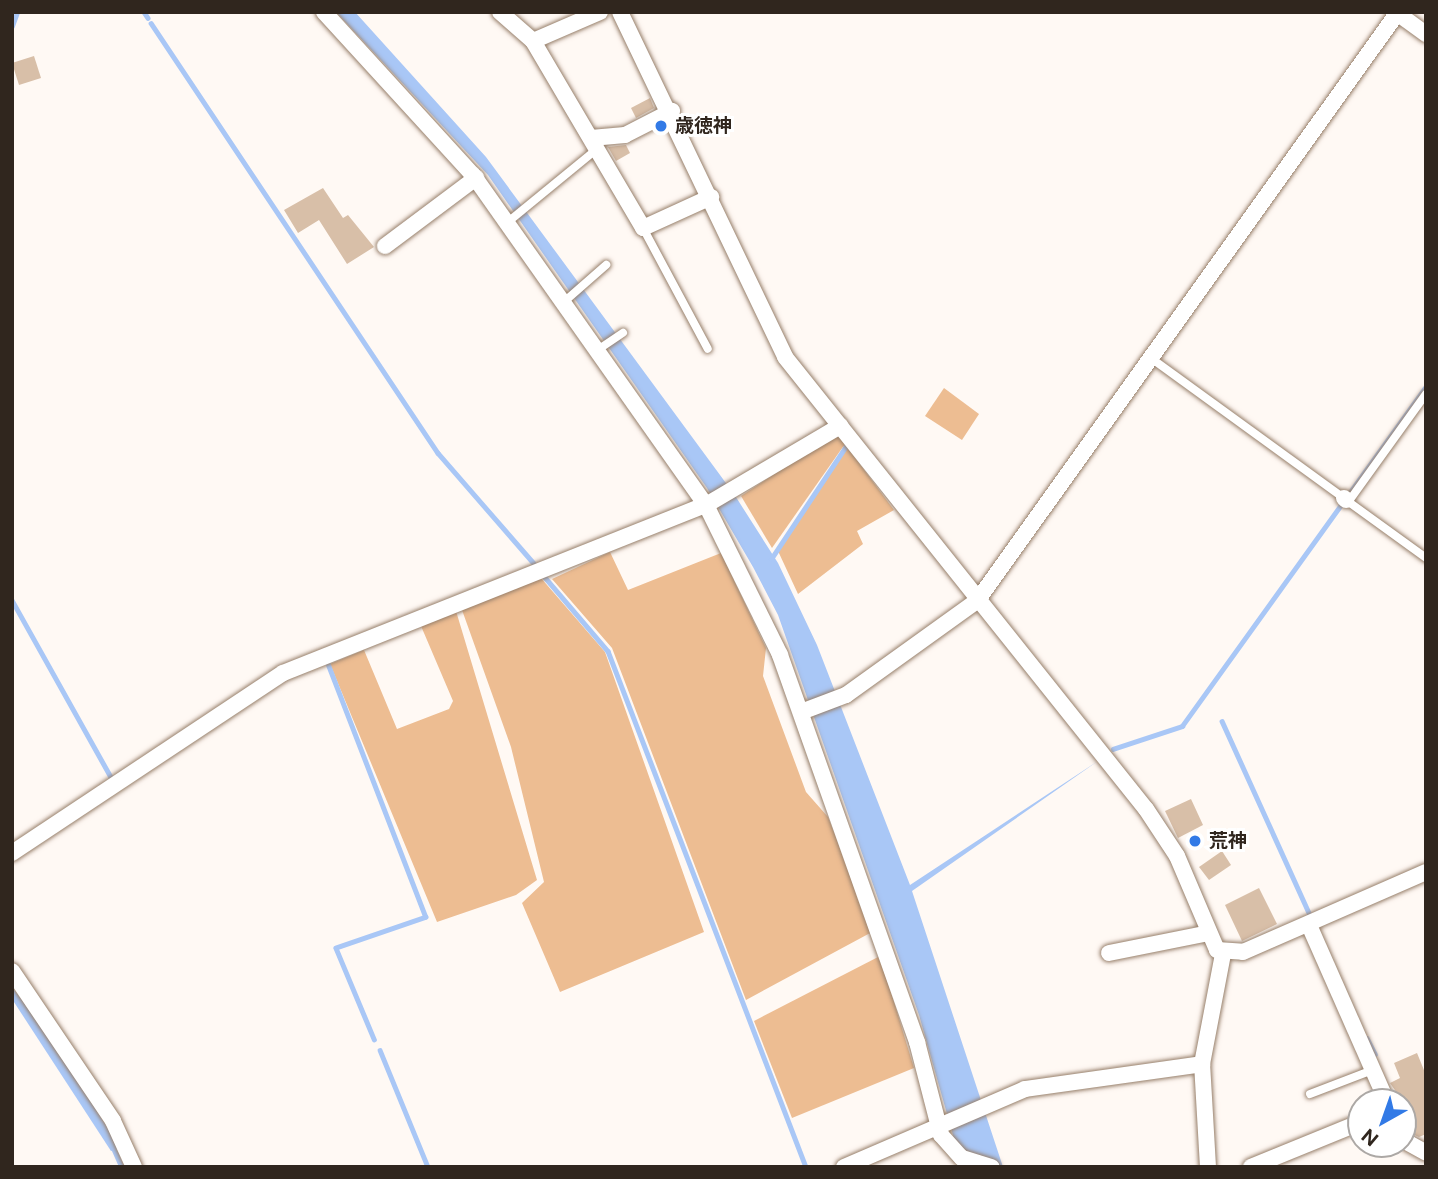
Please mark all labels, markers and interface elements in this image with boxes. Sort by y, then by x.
place label: 歳徳神 [675,115,732,137]
marker: 歳徳神 [653,118,669,134]
place label: 荒神 [1209,830,1247,852]
marker: 荒神 [1187,833,1203,849]
north arrow [1347,1088,1417,1158]
text: N [1357,1124,1383,1151]

